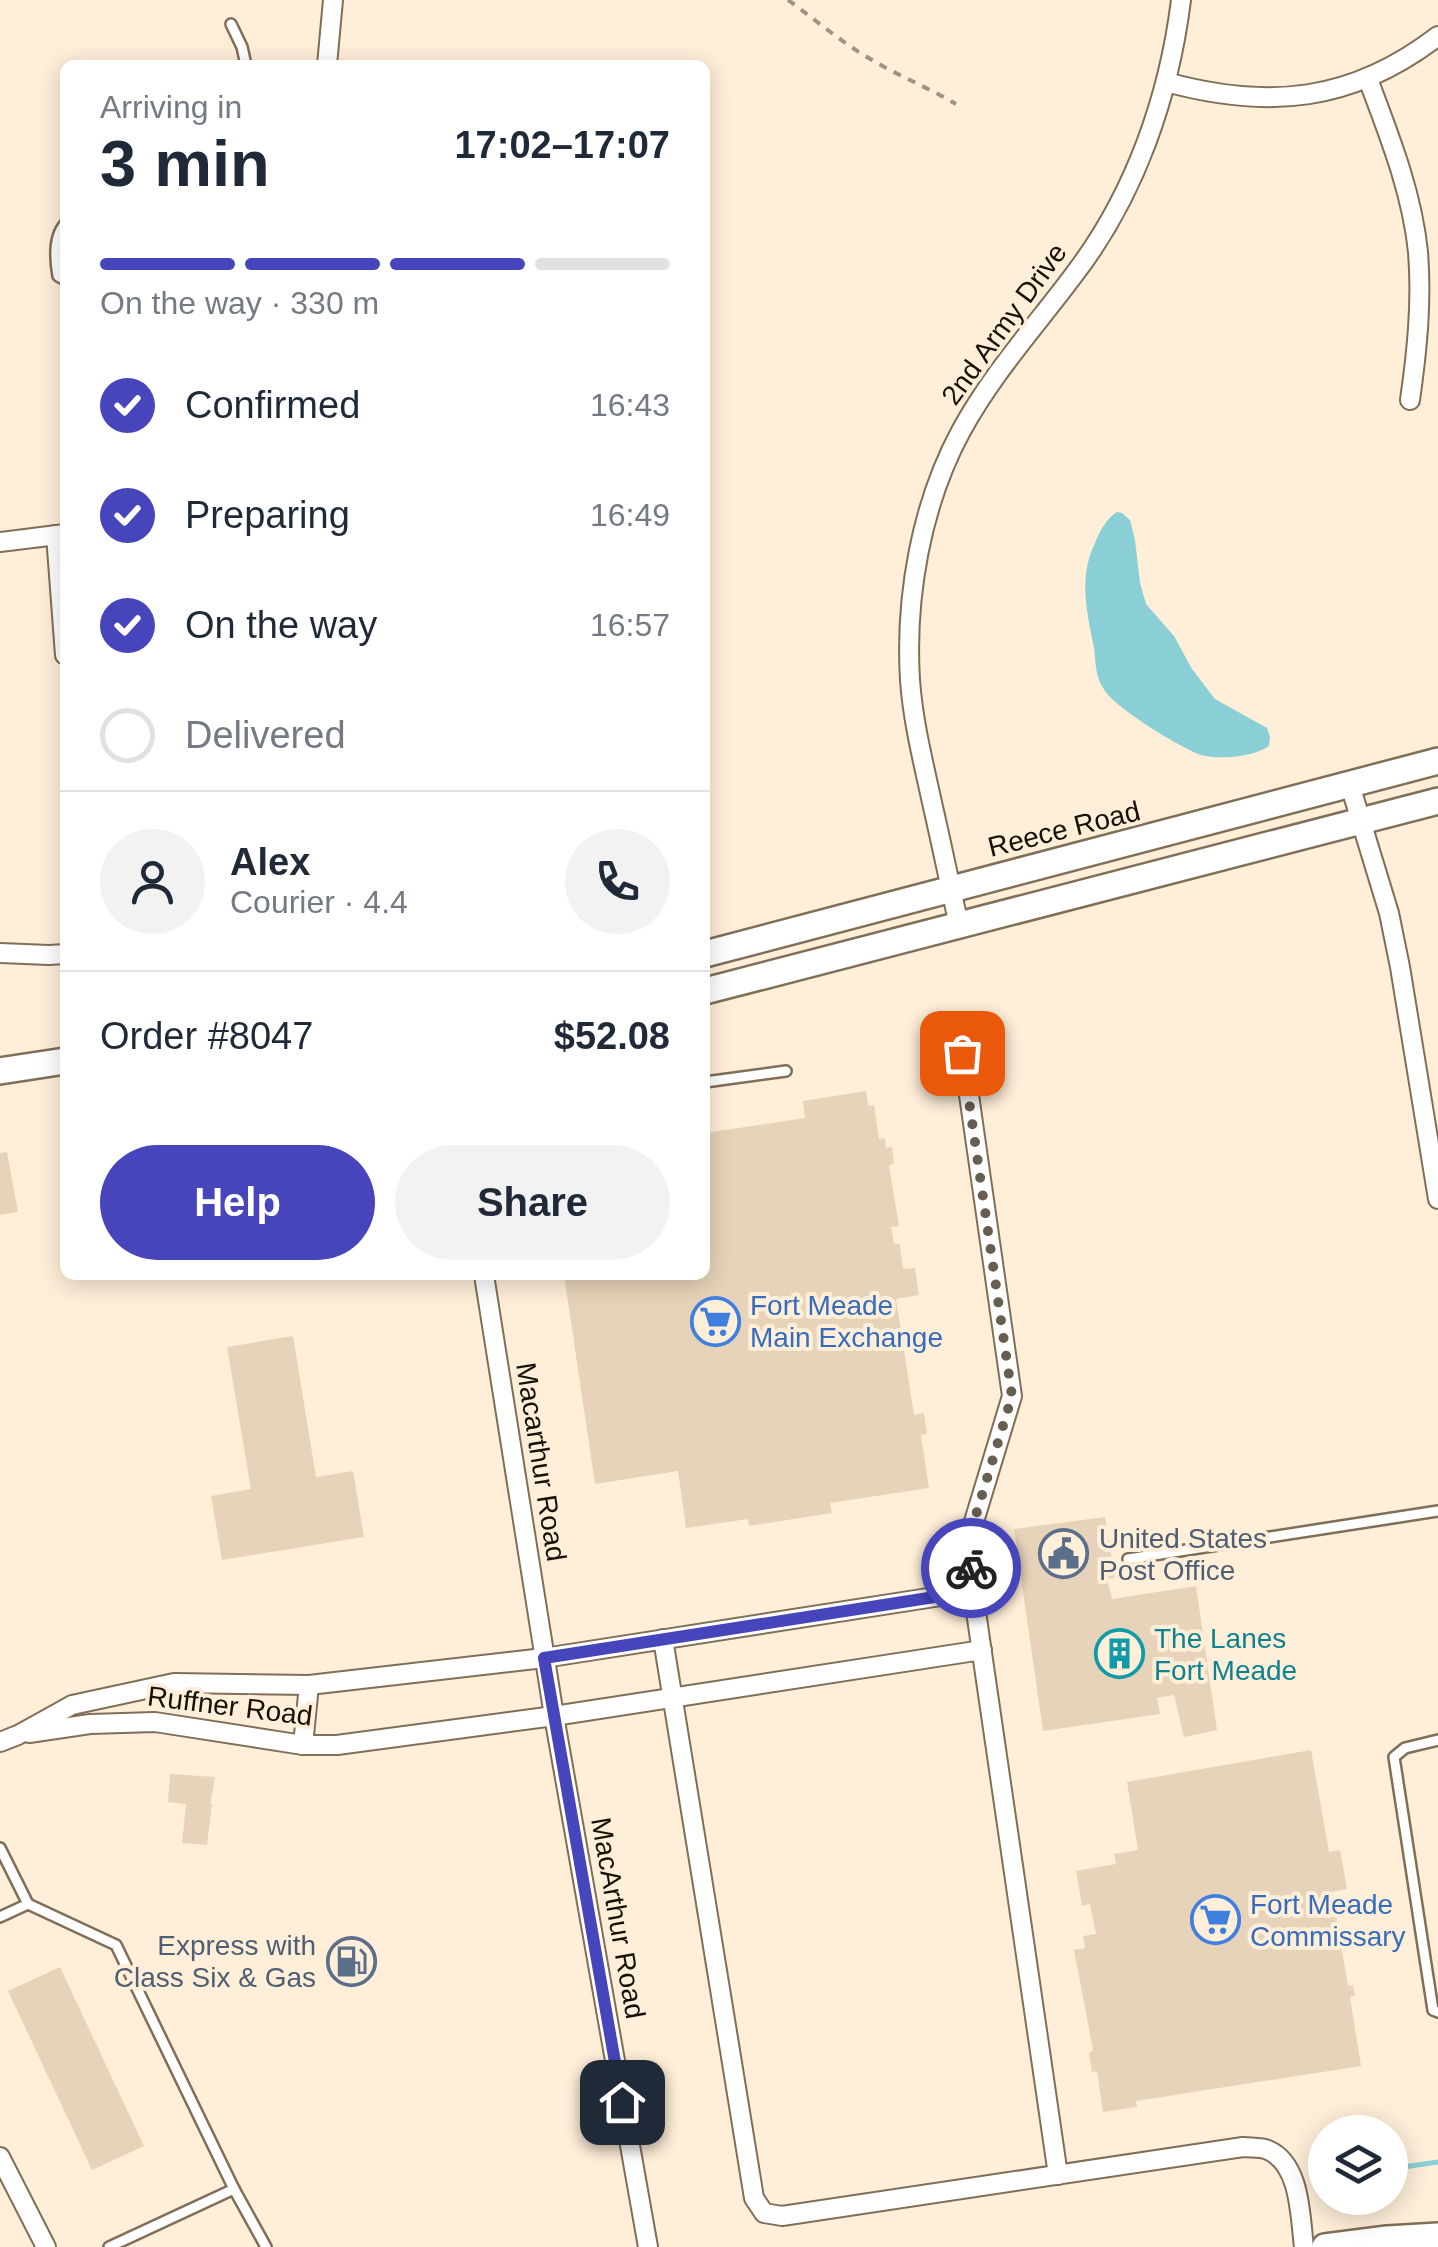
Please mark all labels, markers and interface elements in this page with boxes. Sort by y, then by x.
text: Arriving in [100,89,242,125]
text: 17:02–17:07 [454,124,670,166]
text: 3 min [100,127,270,200]
street label: 2nd Army Drive [935,237,1073,411]
text: On the way · 330 m [100,285,379,321]
icon: check [100,378,155,433]
text: Confirmed [185,384,360,426]
text: 16:43 [590,387,670,423]
icon: check [100,488,155,543]
text: Preparing [185,494,350,536]
text: 16:49 [590,497,670,533]
icon: check [100,598,155,653]
text: On the way [185,604,377,646]
text: 16:57 [590,607,670,643]
text: Delivered [185,714,346,756]
street label: Reece Road [985,795,1143,863]
button: person [100,829,205,934]
button: phone [565,829,670,934]
text: Alex [230,841,310,883]
text: Courier · 4.4 [230,884,408,920]
pin [920,1011,1005,1096]
text: Order #8047 [100,1015,313,1057]
text: $52.08 [554,1015,670,1057]
icon: bag [935,1026,990,1081]
button: Help [100,1145,375,1260]
button: Share [395,1145,670,1260]
place label: Fort Meade Main Exchange [750,1290,943,1353]
supermarket icon: Fort Meade Main Exchange [689,1295,741,1347]
street label: Macarthur Road [510,1360,572,1564]
courier [921,1518,1021,1618]
place label: United States Post Office [1099,1523,1267,1586]
public building icon: United States Post Office [1038,1528,1090,1580]
icon: bike [944,1541,999,1596]
place label: The Lanes Fort Meade [1154,1623,1297,1686]
building icon: The Lanes Fort Meade [1093,1628,1145,1680]
street label: Ruffner Road [146,1680,314,1732]
street label: MacArthur Road [585,1815,651,2021]
place label: Fort Meade Commissary [1250,1889,1406,1952]
supermarket icon: Fort Meade Commissary [1189,1894,1241,1946]
place label: Express with Class Six & Gas [114,1930,316,1993]
fuel station icon: Express with Class Six & Gas [325,1935,377,1987]
pin [580,2060,665,2145]
icon: home [595,2075,650,2130]
map controls [1308,2115,1408,2215]
button: layers [1308,2115,1408,2215]

